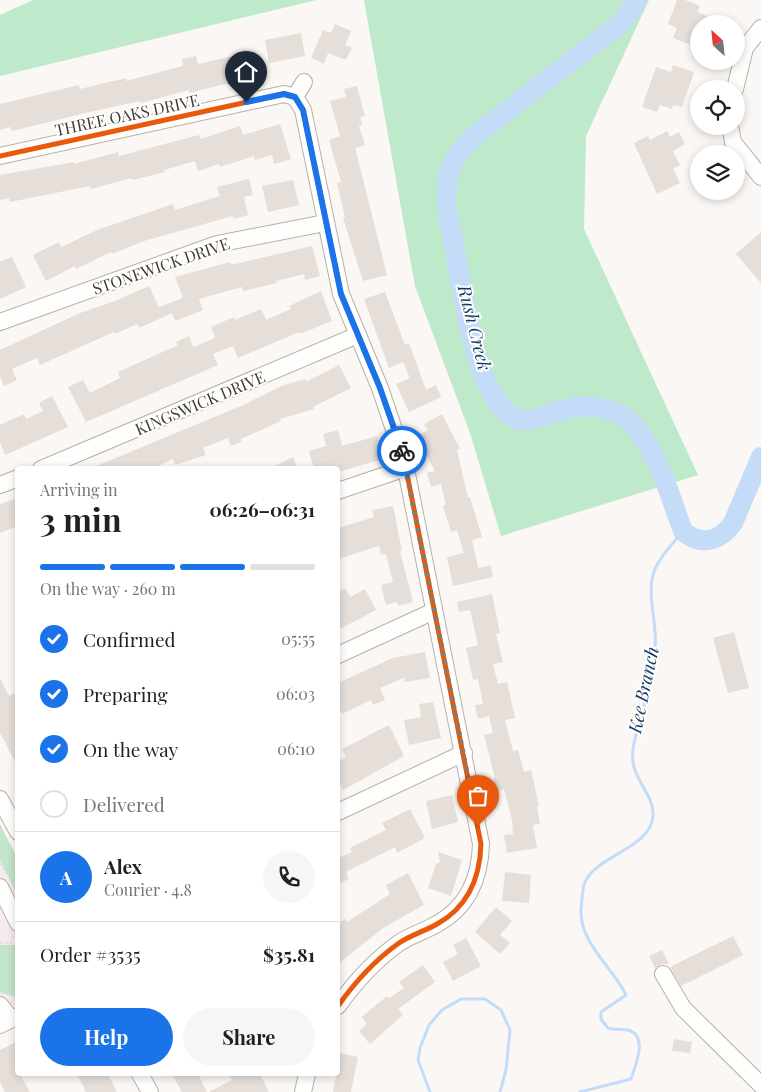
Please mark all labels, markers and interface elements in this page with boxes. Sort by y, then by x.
north arrow [690,15,745,70]
map controls [690,15,745,200]
pin [225,51,267,102]
icon: home [232,58,260,86]
button: locate [690,80,745,135]
street label: THREE OAKS DRIVE [53,89,201,140]
button: layers [690,145,745,200]
street label: STONEWICK DRIVE [90,232,232,299]
water label: Rush Creek [453,282,497,373]
street label: KINGSWICK DRIVE [132,366,268,439]
courier [377,426,427,476]
icon: bike [388,437,416,465]
text: Arriving in [40,479,118,500]
text: 06:26–06:31 [210,496,315,522]
text: 3 min [40,497,122,540]
text: On the way · 260 m [40,578,176,599]
icon: check [40,625,68,653]
text: Confirmed [83,626,176,652]
text: 05:55 [281,628,315,649]
water label: Kee Branch [622,644,664,736]
icon: check [40,680,68,708]
text: Preparing [83,681,168,707]
text: 06:03 [276,683,315,704]
icon: check [40,735,68,763]
text: On the way [83,736,178,762]
text: 06:10 [277,738,315,759]
pin [457,775,499,826]
icon: bag [464,782,492,810]
text: Delivered [83,791,165,817]
button: phone [263,851,315,903]
text: Alex [104,853,142,879]
text: A [60,864,72,890]
text: Courier · 4.8 [104,879,192,900]
text: Order #3535 [40,941,141,967]
text: $35.81 [263,941,315,967]
button: Help [40,1008,173,1066]
button: Share [183,1008,315,1066]

